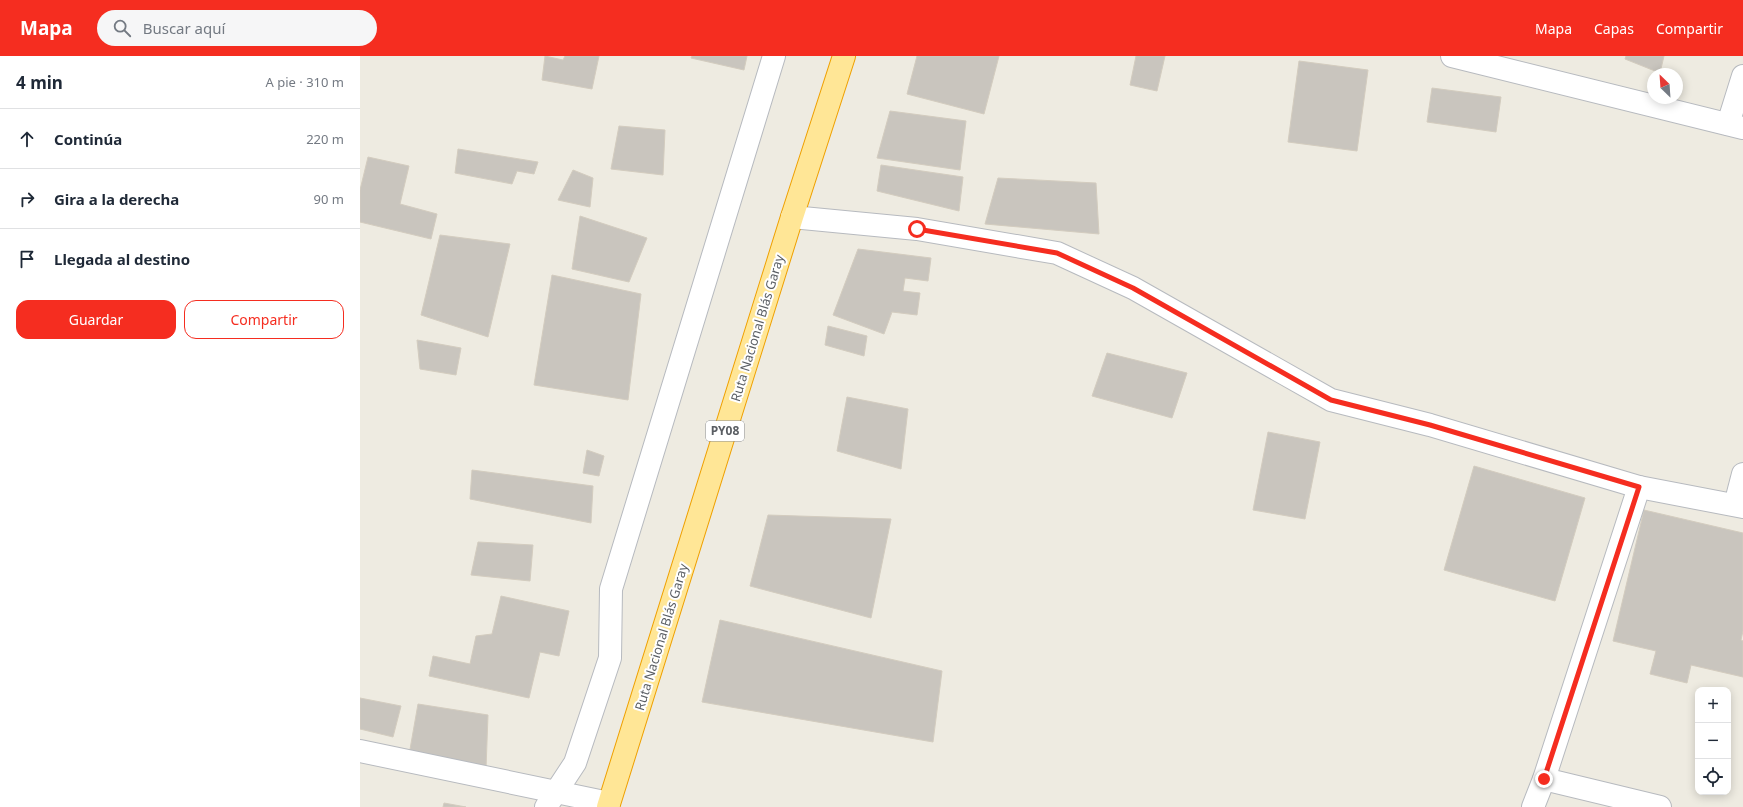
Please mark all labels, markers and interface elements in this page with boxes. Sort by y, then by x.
search box [97,10,377,46]
text: Mapa [20,15,73,41]
icon: search [111,17,133,39]
text: Buscar aquí [143,18,225,38]
text: Mapa [1535,19,1572,38]
text: Capas [1594,19,1634,38]
text: Compartir [1656,19,1723,38]
north arrow [1647,68,1683,104]
text: 4 min [16,71,63,94]
text: A pie · 310 m [266,73,344,91]
icon: ahead [16,128,38,150]
text: Continúa [54,129,122,149]
text: 220 m [306,130,344,148]
icon: right [16,188,38,210]
text: Gira a la derecha [54,189,179,209]
text: 90 m [314,190,344,208]
route start [908,220,926,238]
icon: arrive [16,248,38,270]
text: Llegada al destino [54,249,190,269]
street label: Ruta Nacional Blás Garay [726,252,788,404]
button: Guardar [16,300,176,339]
button: Compartir [184,300,344,339]
road number: PY08 [706,421,744,441]
street label: Ruta Nacional Blás Garay [630,561,692,713]
map controls [1695,687,1731,795]
button: + [1695,687,1731,723]
button: − [1695,723,1731,759]
button: locate [1695,759,1731,795]
route end [1535,770,1553,788]

